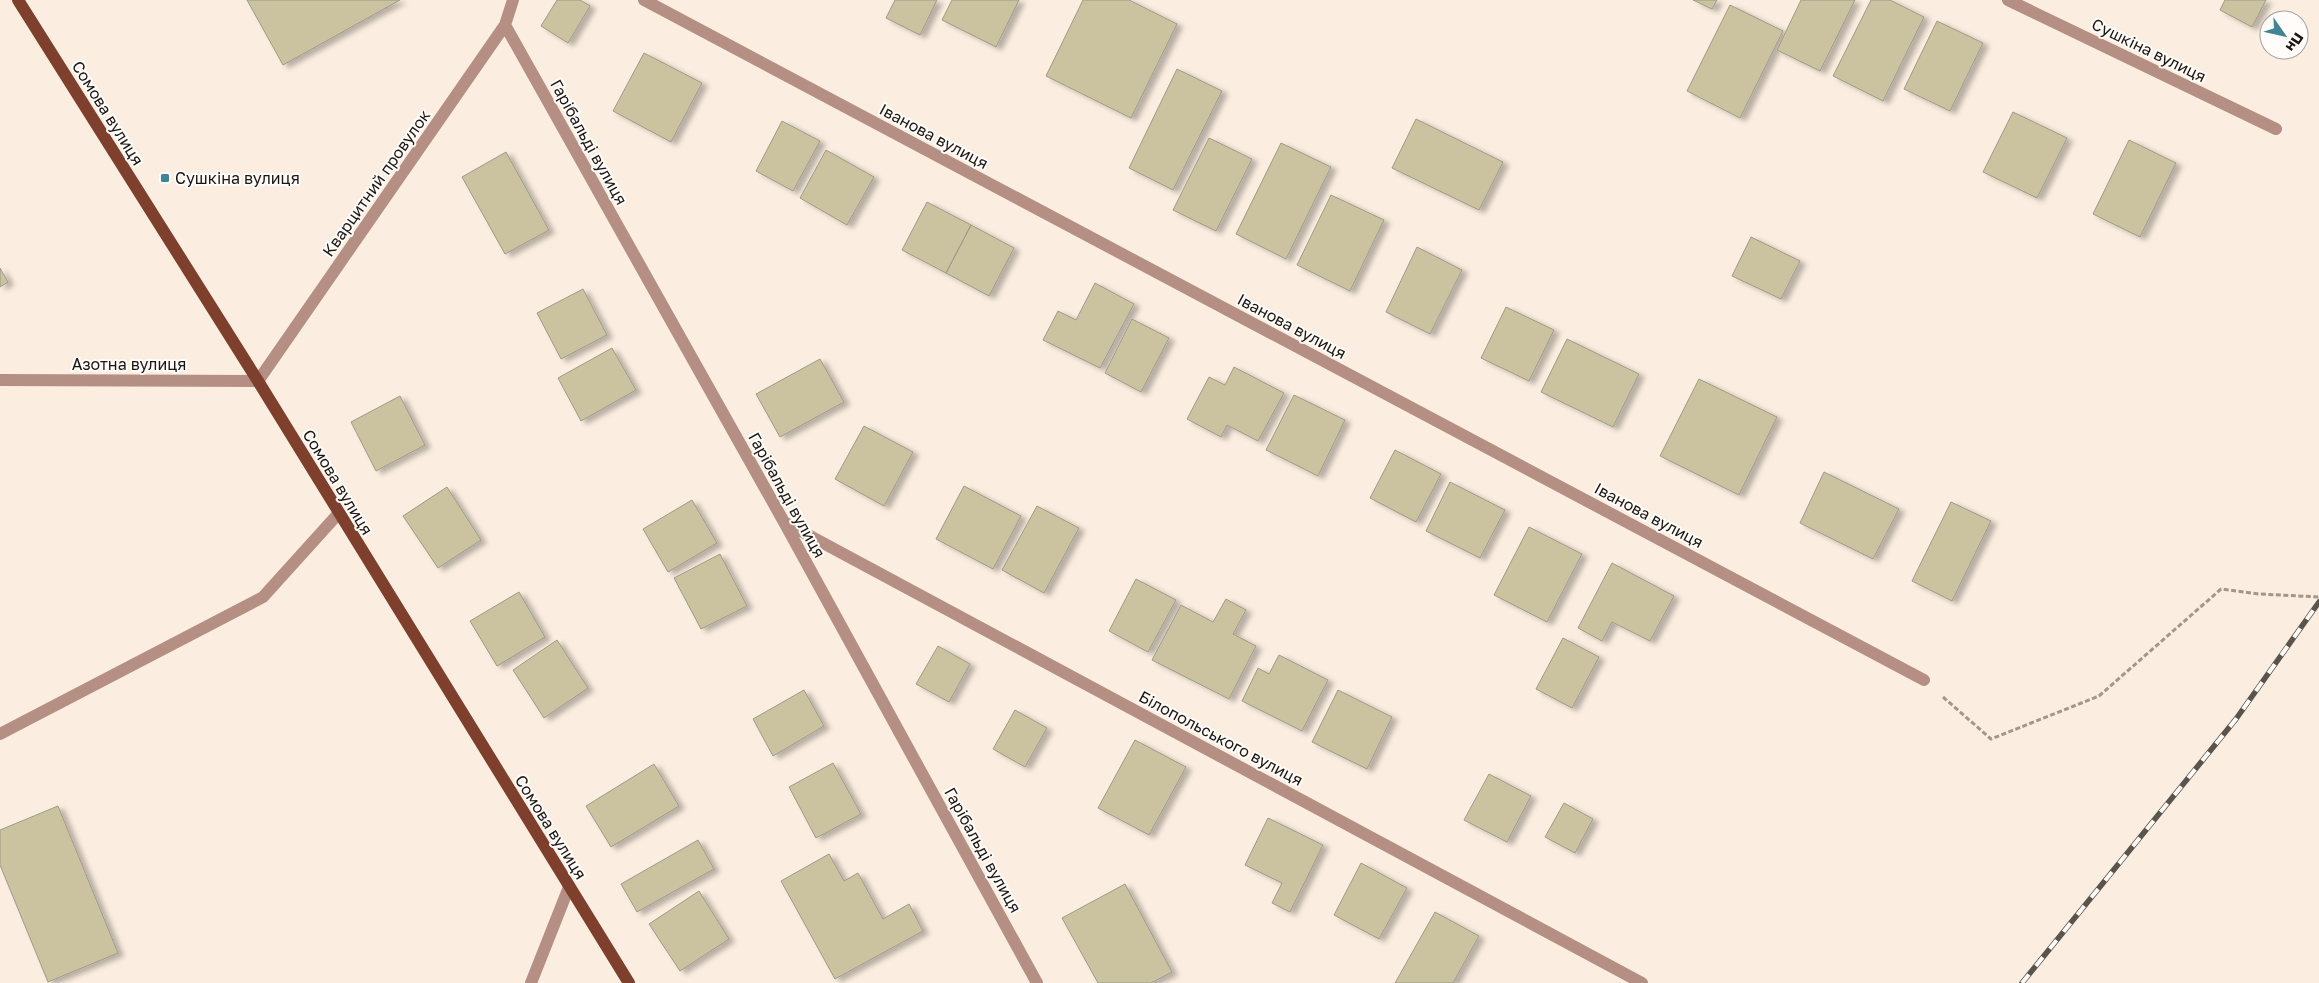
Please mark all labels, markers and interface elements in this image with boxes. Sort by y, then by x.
north arrow [2259,10,2309,60]
street label: Сушкіна вулиця [2089,14,2209,86]
text: Пн [2283,30,2308,55]
street label: Сомова вулиця [68,57,148,169]
street label: Гарібальді вулиця [546,76,632,208]
street label: Іванова вулиця [876,99,992,173]
street label: Кварцитний провулок [318,106,434,260]
place label: Сушкіна вулиця [175,168,300,188]
marker: Сушкіна вулиця [159,172,171,184]
street label: Іванова вулиця [1234,289,1350,363]
street label: Азотна вулиця [72,354,186,374]
street label: Сомова вулиця [299,426,377,538]
street label: Гарібальді вулиця [744,429,830,561]
street label: Іванова вулиця [1591,478,1707,552]
street label: Білопольського вулиця [1136,686,1306,790]
street label: Сомова вулиця [511,771,591,883]
street label: Гарібальді вулиця [940,784,1026,916]

